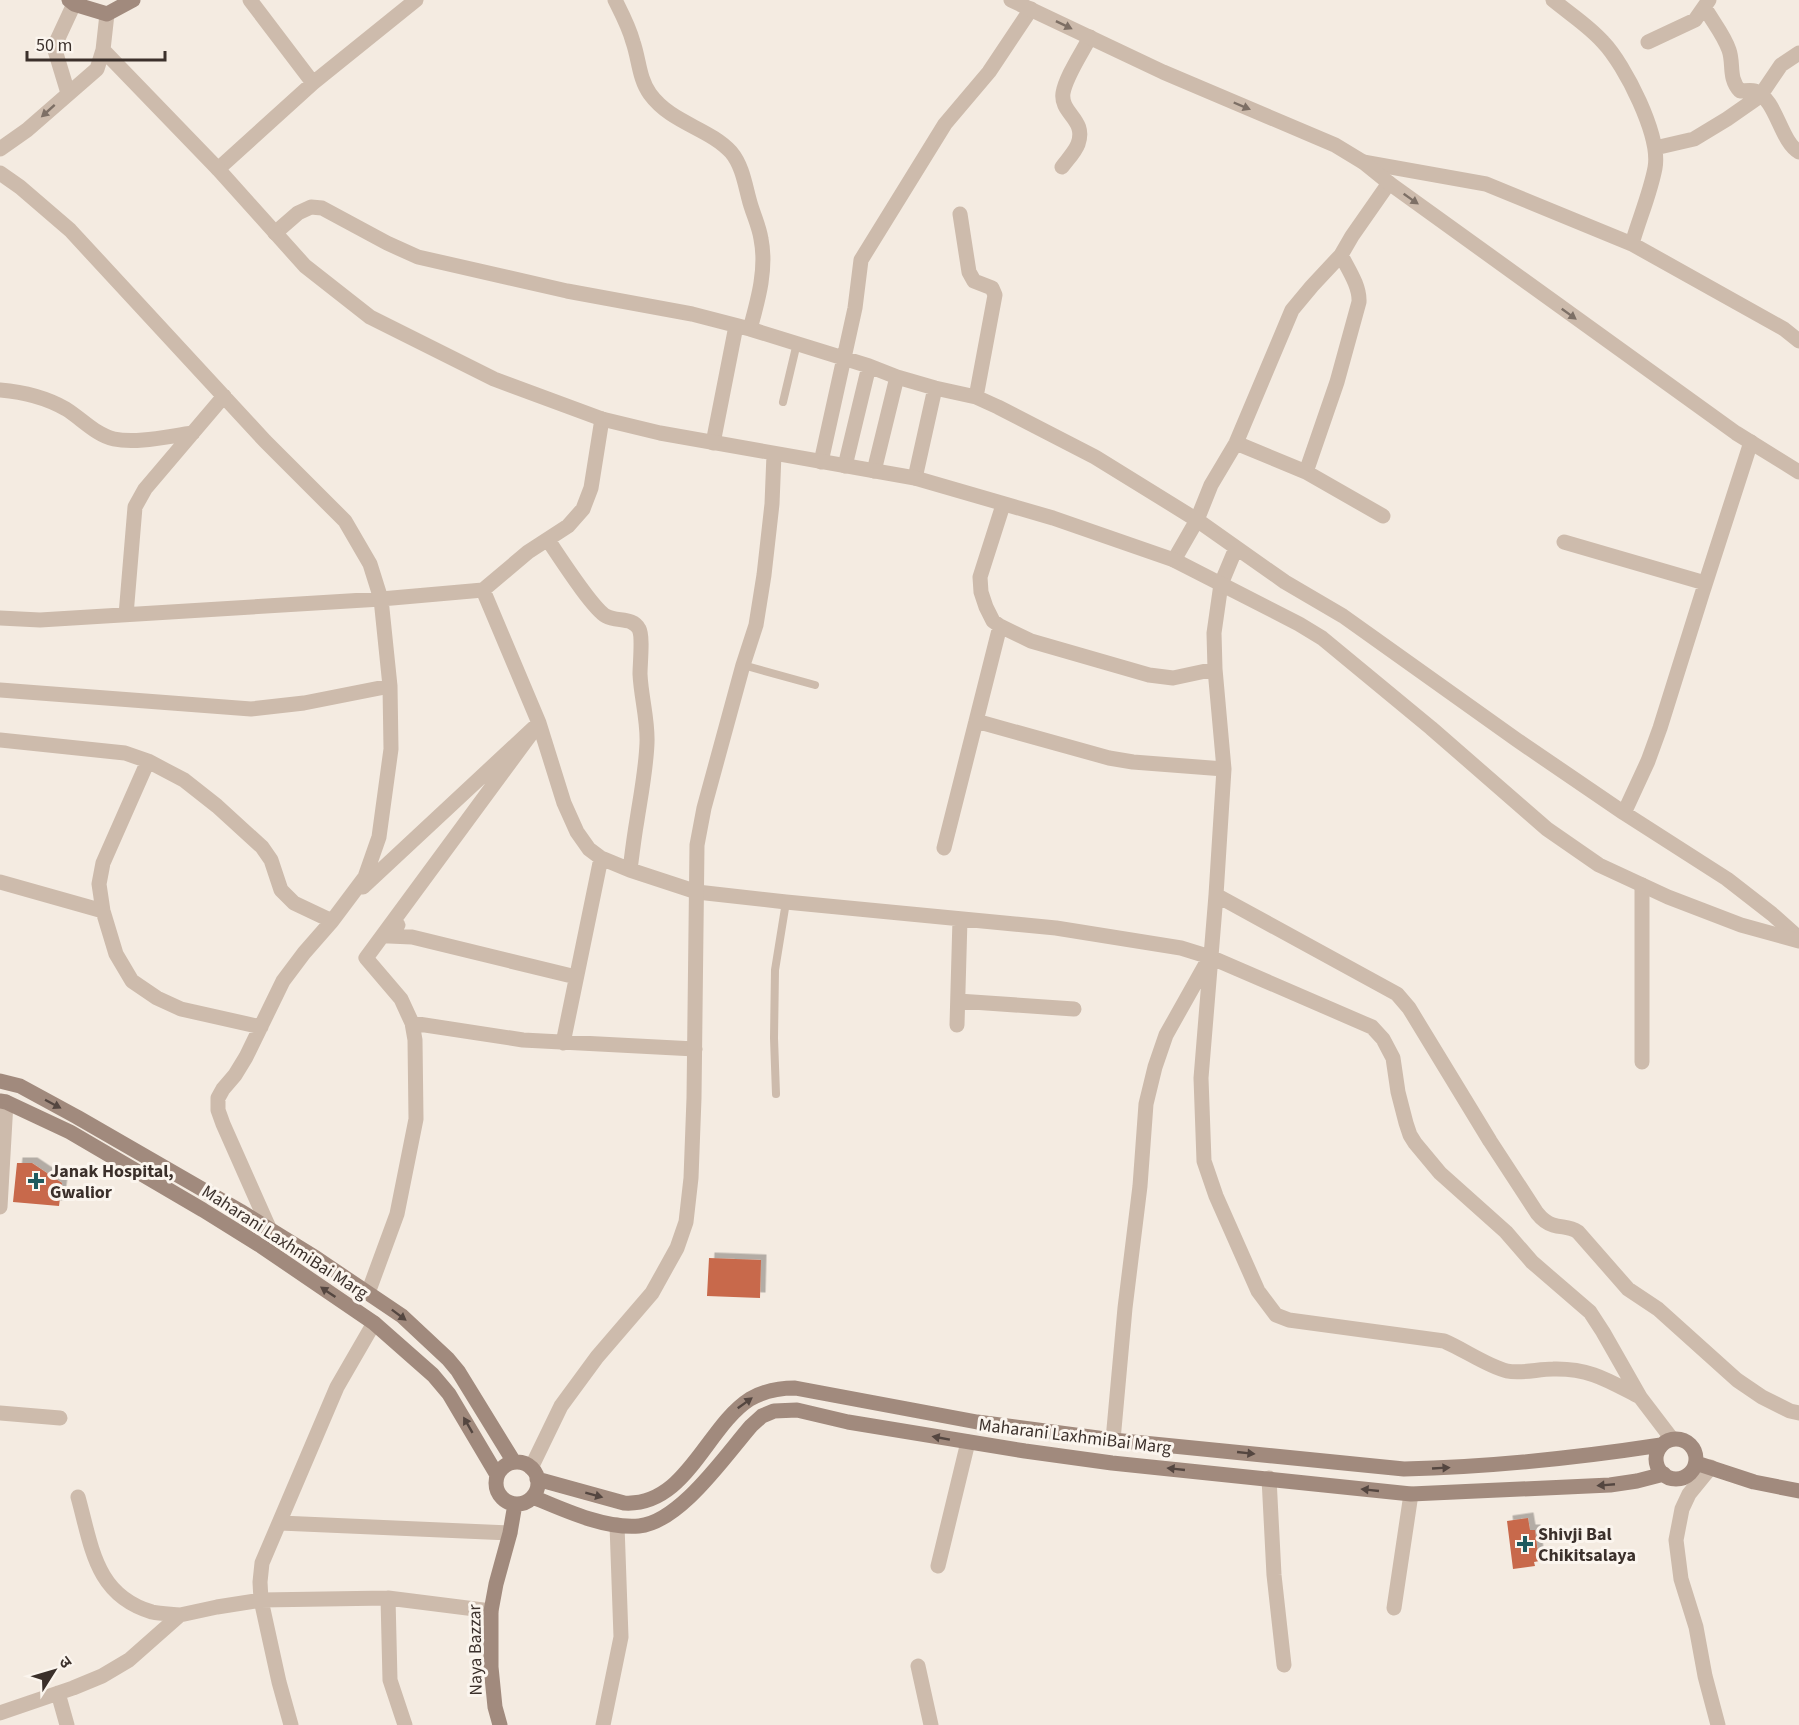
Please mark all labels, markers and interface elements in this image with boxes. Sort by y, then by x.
one-way arrow [1056,21,1073,30]
scale bar [27,24,165,62]
text: 50 m [36,33,72,58]
one-way arrow [1233,101,1250,110]
one-way arrow [40,104,55,118]
one-way arrow [1403,193,1419,205]
one-way arrow [1560,308,1576,320]
one-way arrow [45,1099,62,1109]
place label: Janak Hospital, Gwalior [50,1159,174,1205]
marker: Janak Hospital, Gwalior [27,1172,45,1190]
street label: Maharani LaxhmiBai Marg [197,1179,373,1306]
one-way arrow [320,1287,336,1298]
one-way arrow [391,1308,407,1321]
one-way arrow [737,1398,752,1410]
street label: Maharani LaxhmiBai Marg [977,1412,1173,1461]
one-way arrow [463,1416,473,1433]
one-way arrow [931,1433,950,1442]
one-way arrow [1237,1448,1256,1458]
one-way arrow [1431,1463,1450,1472]
one-way arrow [1166,1464,1185,1474]
one-way arrow [1597,1480,1616,1490]
one-way arrow [1360,1485,1379,1494]
one-way arrow [584,1490,603,1500]
place label: Shivji Bal Chikitsalaya [1538,1522,1636,1568]
marker: Shivji Bal Chikitsalaya [1516,1535,1534,1553]
street label: Naya Bazzar [462,1603,489,1696]
north arrow [24,1641,84,1701]
text: उ [54,1652,77,1673]

